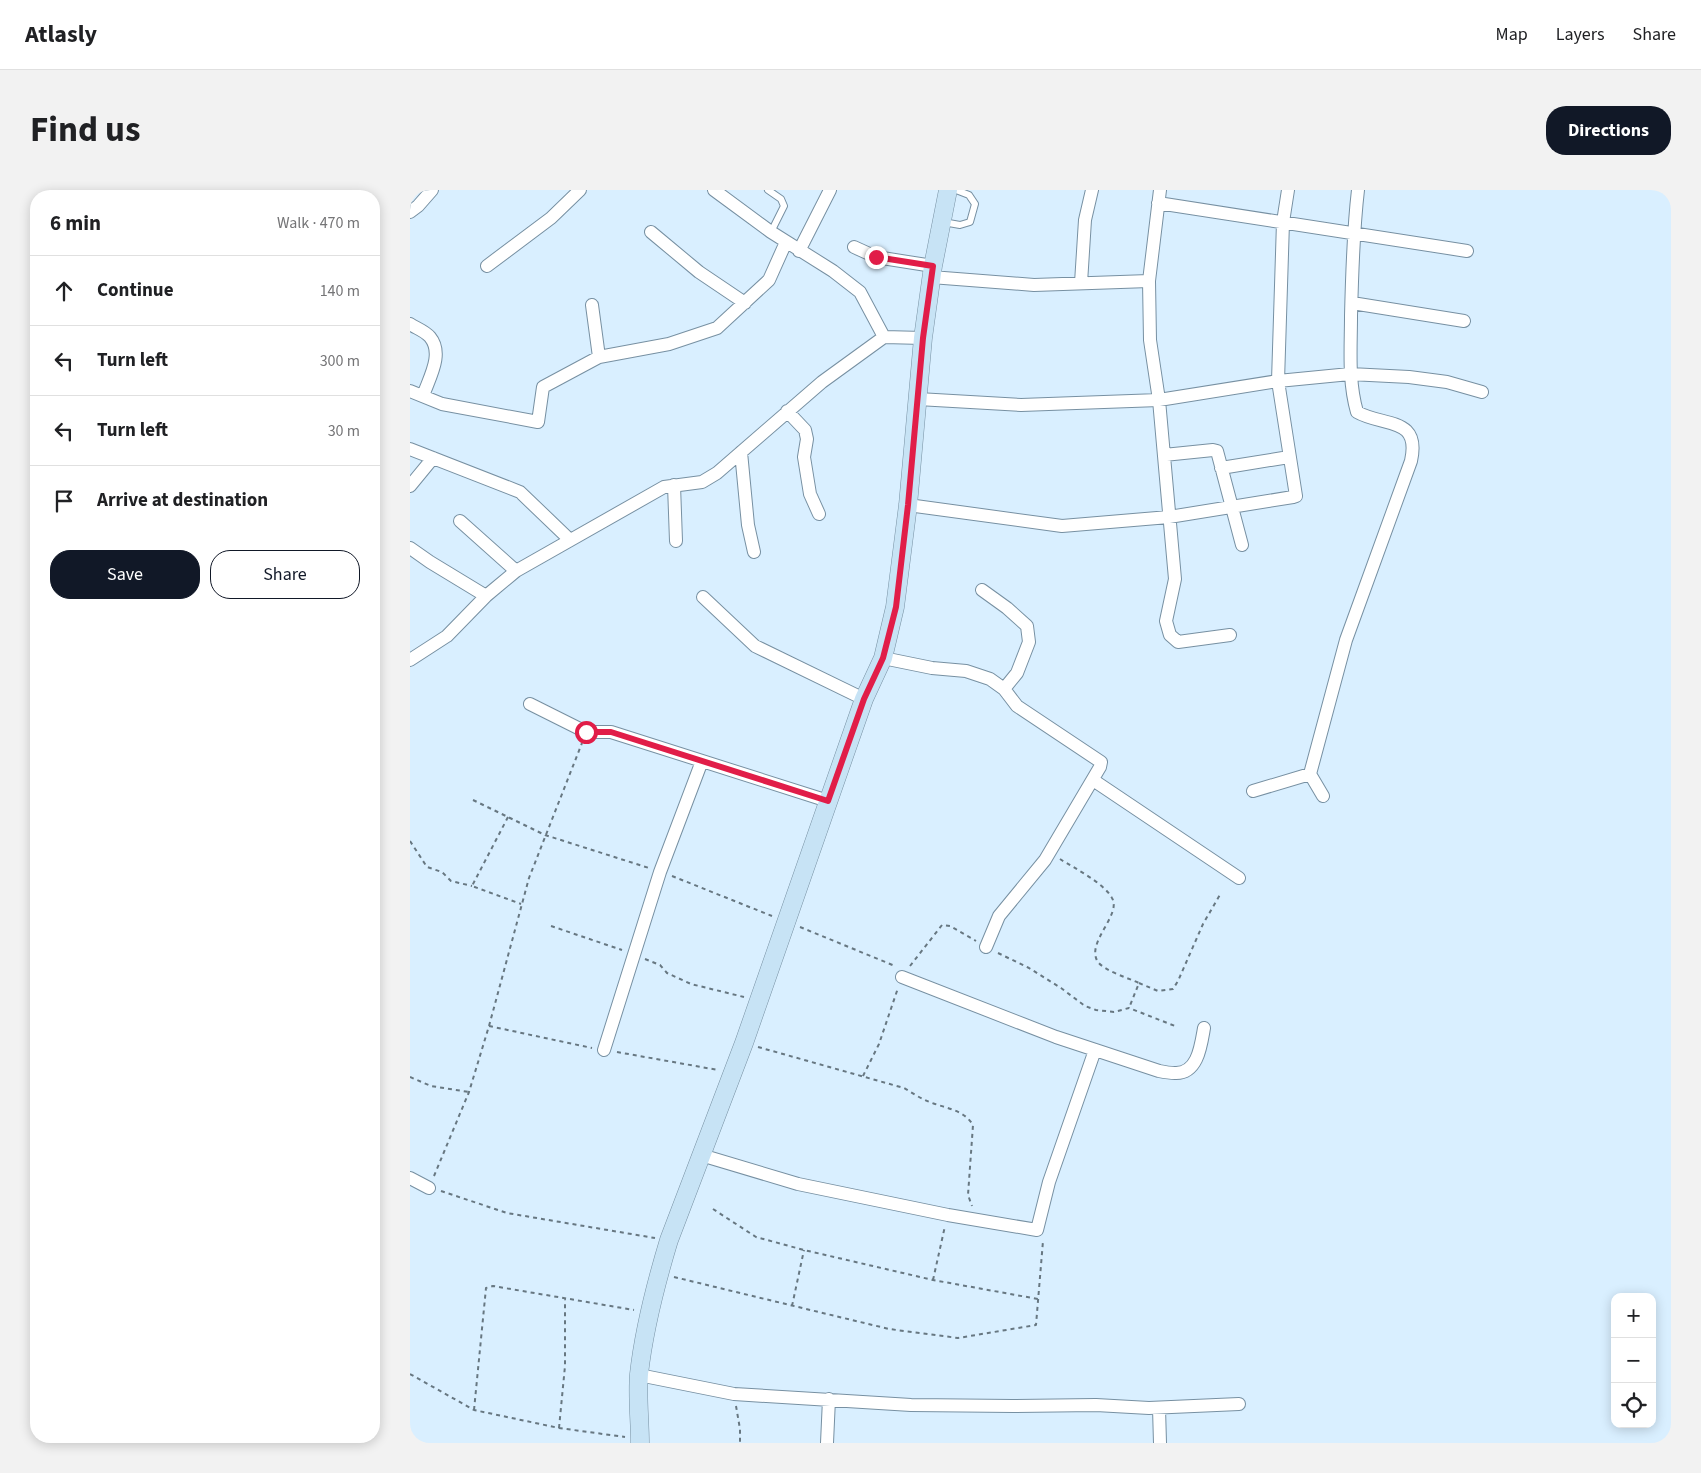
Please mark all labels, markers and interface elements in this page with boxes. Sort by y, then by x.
text: Atlasly [25,17,97,52]
text: Map [1496,22,1528,47]
text: Layers [1556,22,1605,47]
text: Share [1633,22,1676,47]
text: Find us [30,105,140,155]
button: Directions [1546,106,1671,155]
text: 6 min [50,208,101,238]
text: Walk · 470 m [277,212,360,234]
route end [865,246,888,269]
icon: ahead [50,277,78,305]
text: Continue [97,277,174,304]
text: 140 m [320,280,360,302]
icon: left [50,347,78,375]
text: Turn left [97,347,168,374]
text: 300 m [320,350,360,372]
icon: left [50,417,78,445]
text: Turn left [97,417,168,444]
text: 30 m [328,420,360,442]
icon: arrive [50,487,78,515]
text: Arrive at destination [97,487,268,514]
button: Save [50,550,200,599]
button: Share [210,550,360,599]
route start [575,721,598,744]
map controls [1611,1293,1656,1428]
button: + [1611,1293,1656,1338]
button: − [1611,1338,1656,1383]
button: locate [1611,1383,1656,1428]

